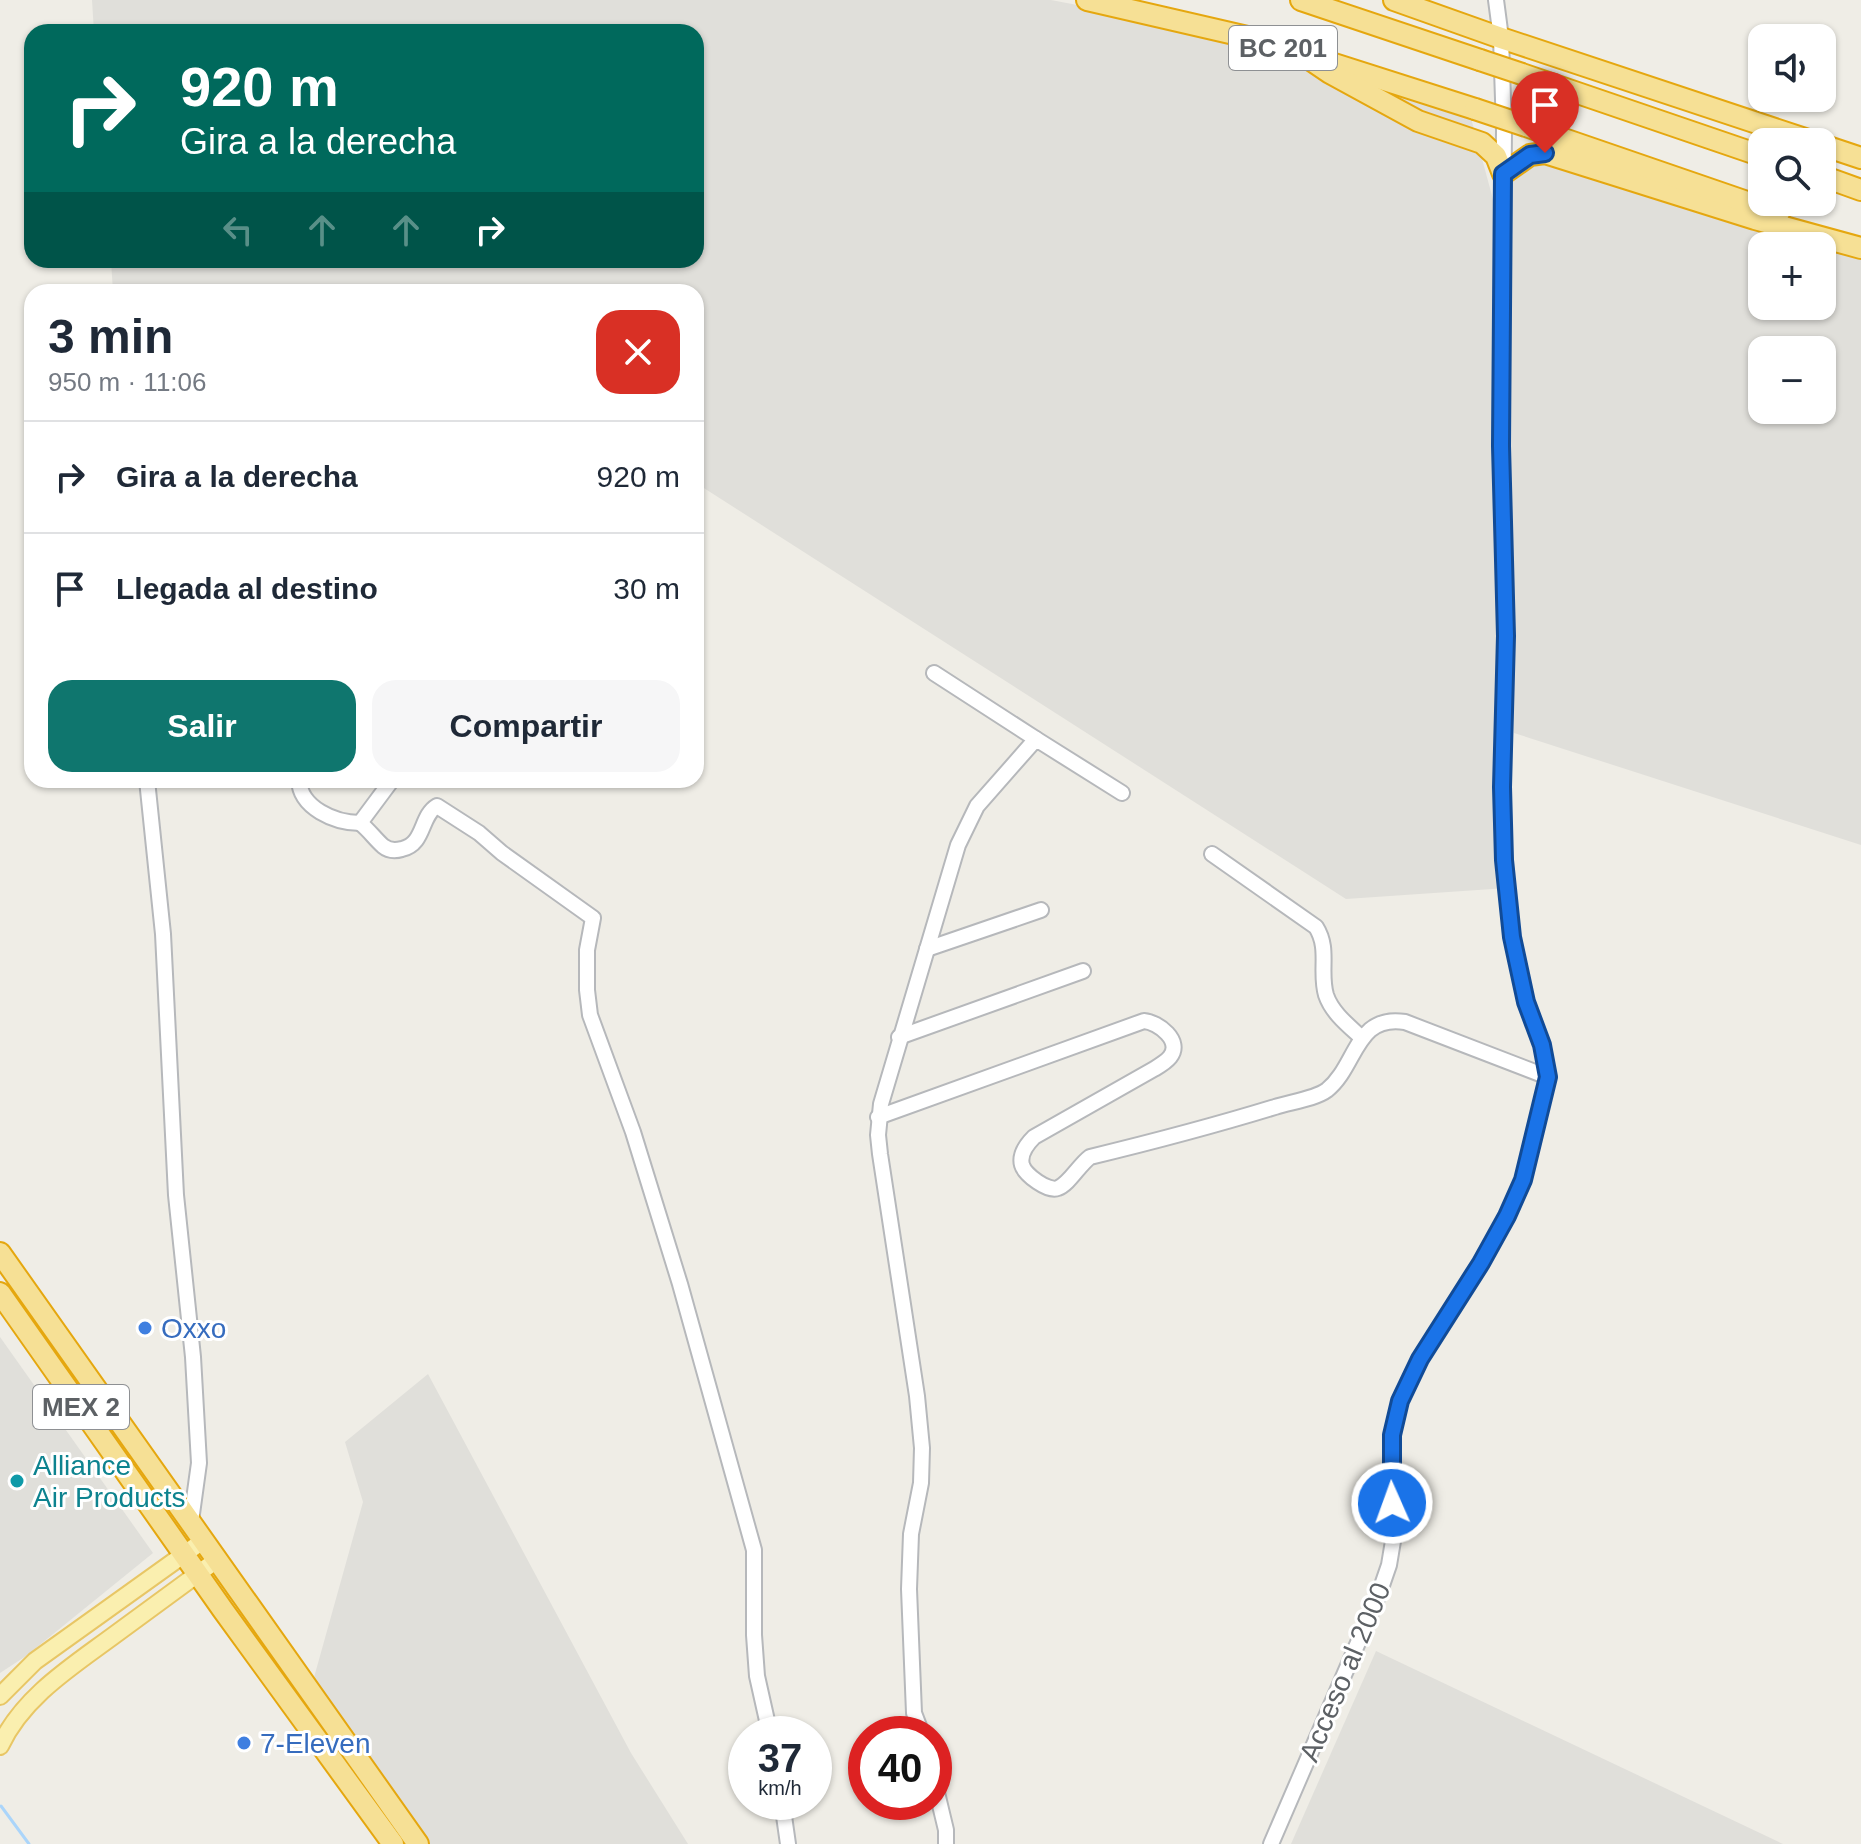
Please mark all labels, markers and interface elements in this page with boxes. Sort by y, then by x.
map controls [1748,24,1836,424]
button: sound [1748,24,1836,112]
road number: BC 201 [1229,26,1337,70]
text: 920 m [180,55,339,118]
icon: right [48,56,152,160]
pin [1511,71,1579,153]
icon: arrive [1523,83,1567,127]
text: Gira a la derecha [180,121,456,162]
button: search [1748,128,1836,216]
icon: left [216,208,260,252]
icon: ahead [300,208,344,252]
icon: ahead [384,208,428,252]
icon: right [468,208,512,252]
button: + [1748,232,1836,320]
text: 3 min [48,310,173,363]
button: close [596,310,680,394]
button: − [1748,336,1836,424]
text: 950 m · 11:06 [48,367,207,397]
icon: right [48,455,92,499]
text: Gira a la derecha [116,460,358,493]
text: 920 m [597,460,680,493]
icon: arrive [48,567,92,611]
text: Llegada al destino [116,572,378,605]
text: 30 m [613,572,680,605]
button: Salir [48,680,356,772]
button: Compartir [372,680,680,772]
place label: Oxxo [161,1313,226,1344]
marker: Oxxo [136,1319,154,1337]
road number: MEX 2 [33,1385,129,1429]
place label: Alliance Air Products [33,1450,186,1513]
position arrow [1350,1461,1434,1545]
marker: Alliance Air Products [8,1472,26,1490]
street label: Acceso al 2000 [1293,1578,1397,1766]
speed limit sign: 40 [848,1716,952,1820]
place label: 7-Eleven [260,1728,371,1759]
marker: 7-Eleven [235,1734,253,1752]
text: 37 [758,1736,802,1780]
text: km/h [758,1777,802,1799]

